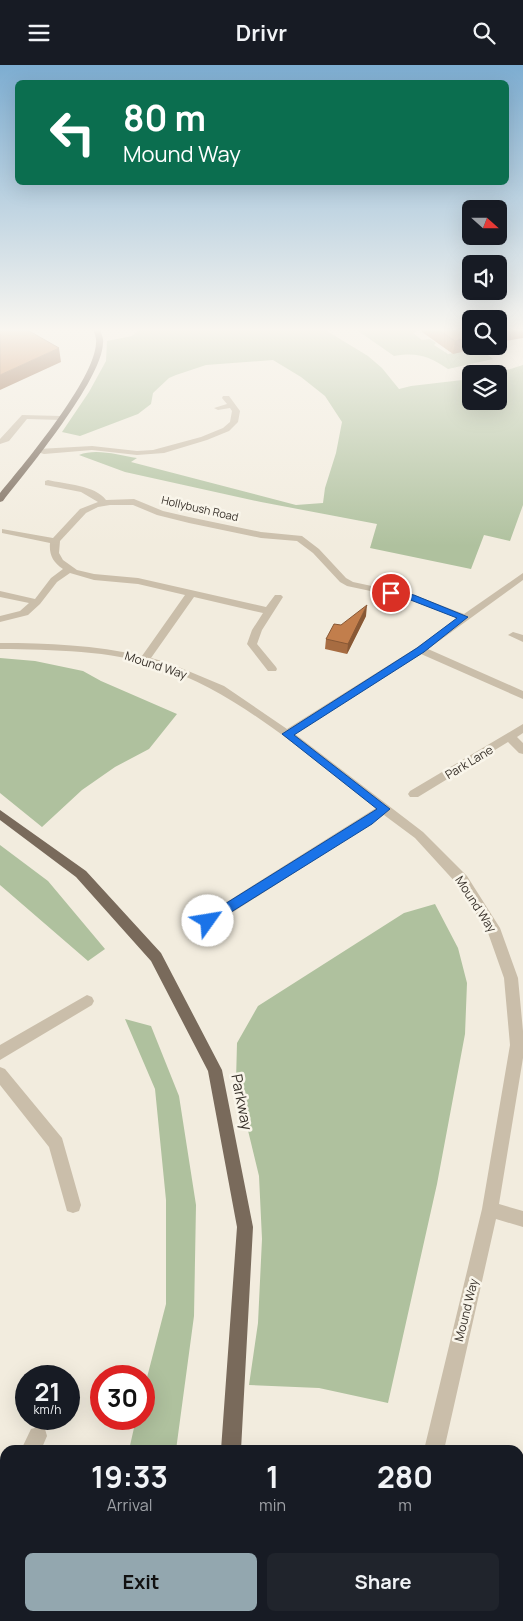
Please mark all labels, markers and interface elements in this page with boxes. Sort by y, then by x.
text: Drivr [236,18,287,48]
icon: menu [25,19,53,47]
icon: search [470,19,498,47]
text: 80 m [123,94,206,142]
icon: left [40,100,105,165]
text: Mound Way [123,139,241,169]
north arrow [462,200,508,245]
map controls [462,200,507,410]
button: sound [462,255,507,300]
button: search [462,310,507,355]
button: layers [462,365,507,410]
street label: Hollybush Road [160,492,240,524]
pin [370,572,412,614]
icon: arrive [377,579,405,607]
street label: Mound Way [123,647,190,683]
street label: Park Lane [442,741,496,783]
street label: Mound Way [451,872,501,936]
position arrow [181,894,233,946]
street label: Parkway [226,1072,258,1132]
street label: Mound Way [450,1276,482,1343]
speed limit sign: 30 [90,1365,155,1430]
text: 21 [35,1374,60,1409]
text: km/h [34,1401,61,1418]
text: 19:33 [91,1456,168,1497]
text: 1 [266,1456,279,1497]
text: 280 [377,1456,433,1497]
text: Arrival [107,1494,152,1516]
text: min [259,1494,286,1516]
text: m [398,1494,412,1516]
button: Exit [25,1553,257,1611]
button: Share [267,1553,499,1611]

